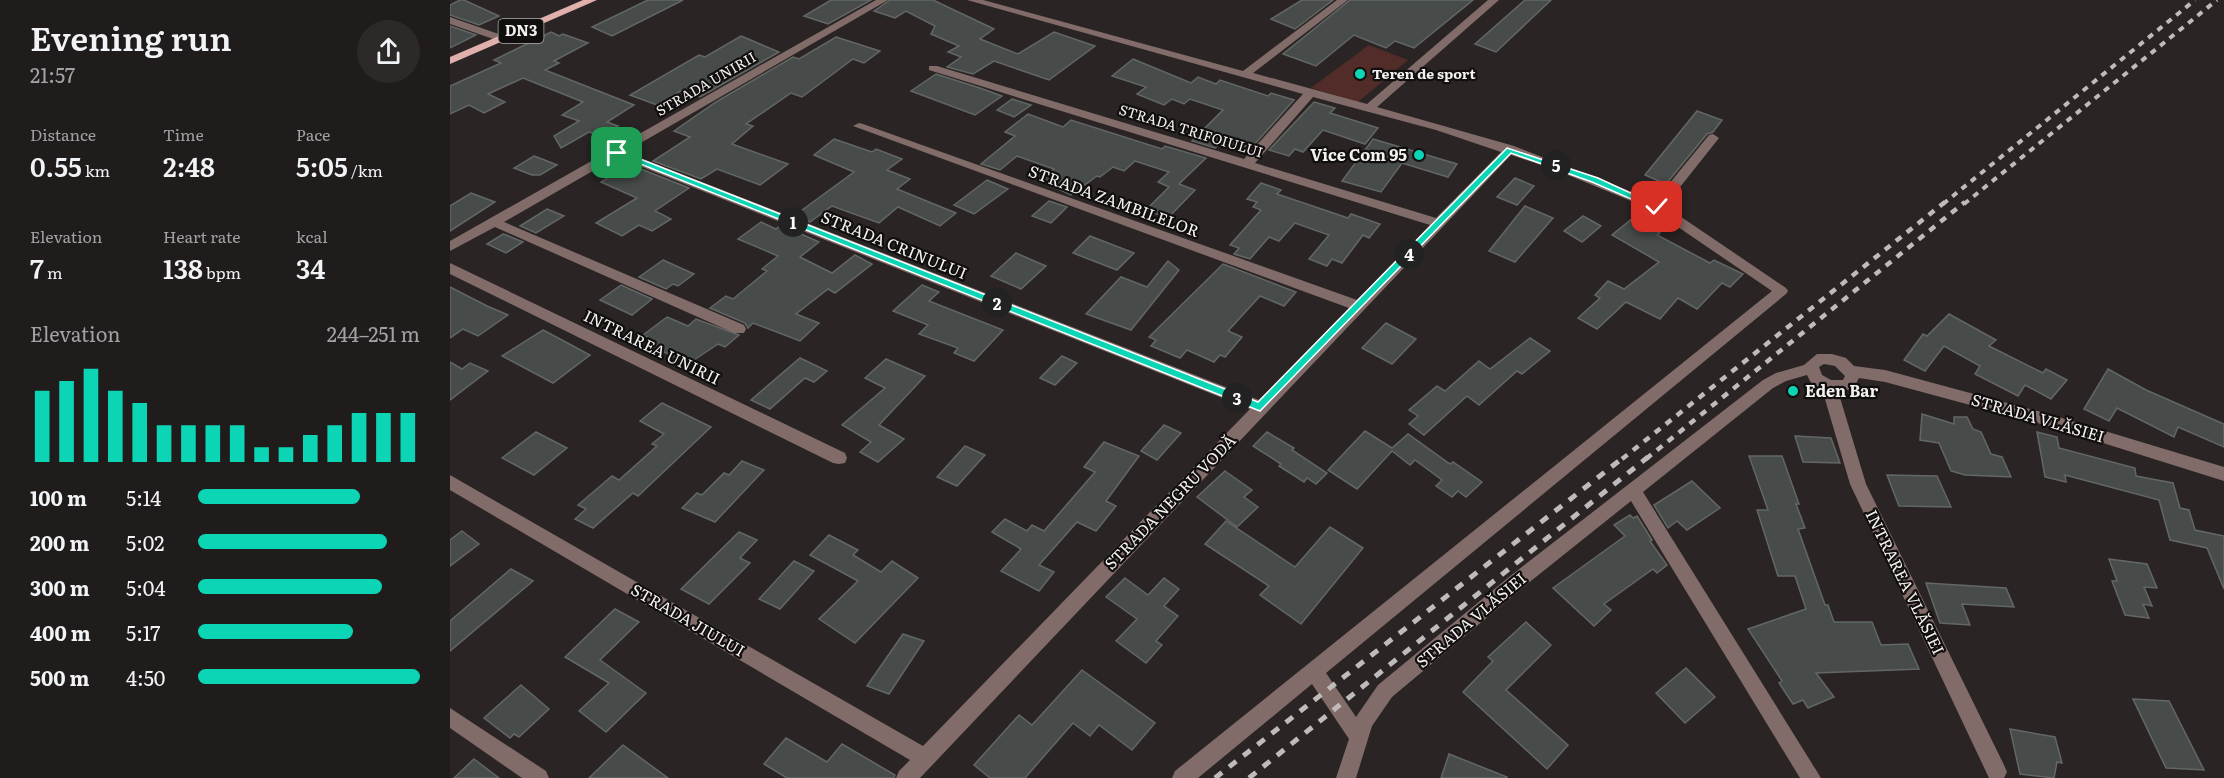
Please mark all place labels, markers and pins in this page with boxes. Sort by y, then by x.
place label: Teren de sport [1372,63,1476,83]
marker: Teren de sport [1353,67,1367,81]
pin [591,127,642,178]
place label: Vice Com 95 [1310,142,1407,166]
marker: Vice Com 95 [1412,148,1426,162]
pin: 5 [1541,150,1571,180]
pin [1631,181,1682,232]
pin: 1 [778,207,808,237]
pin: 4 [1394,239,1424,269]
pin: 2 [982,288,1012,318]
place label: Eden Bar [1805,378,1878,402]
pin: 3 [1222,383,1252,413]
marker: Eden Bar [1786,384,1800,398]

